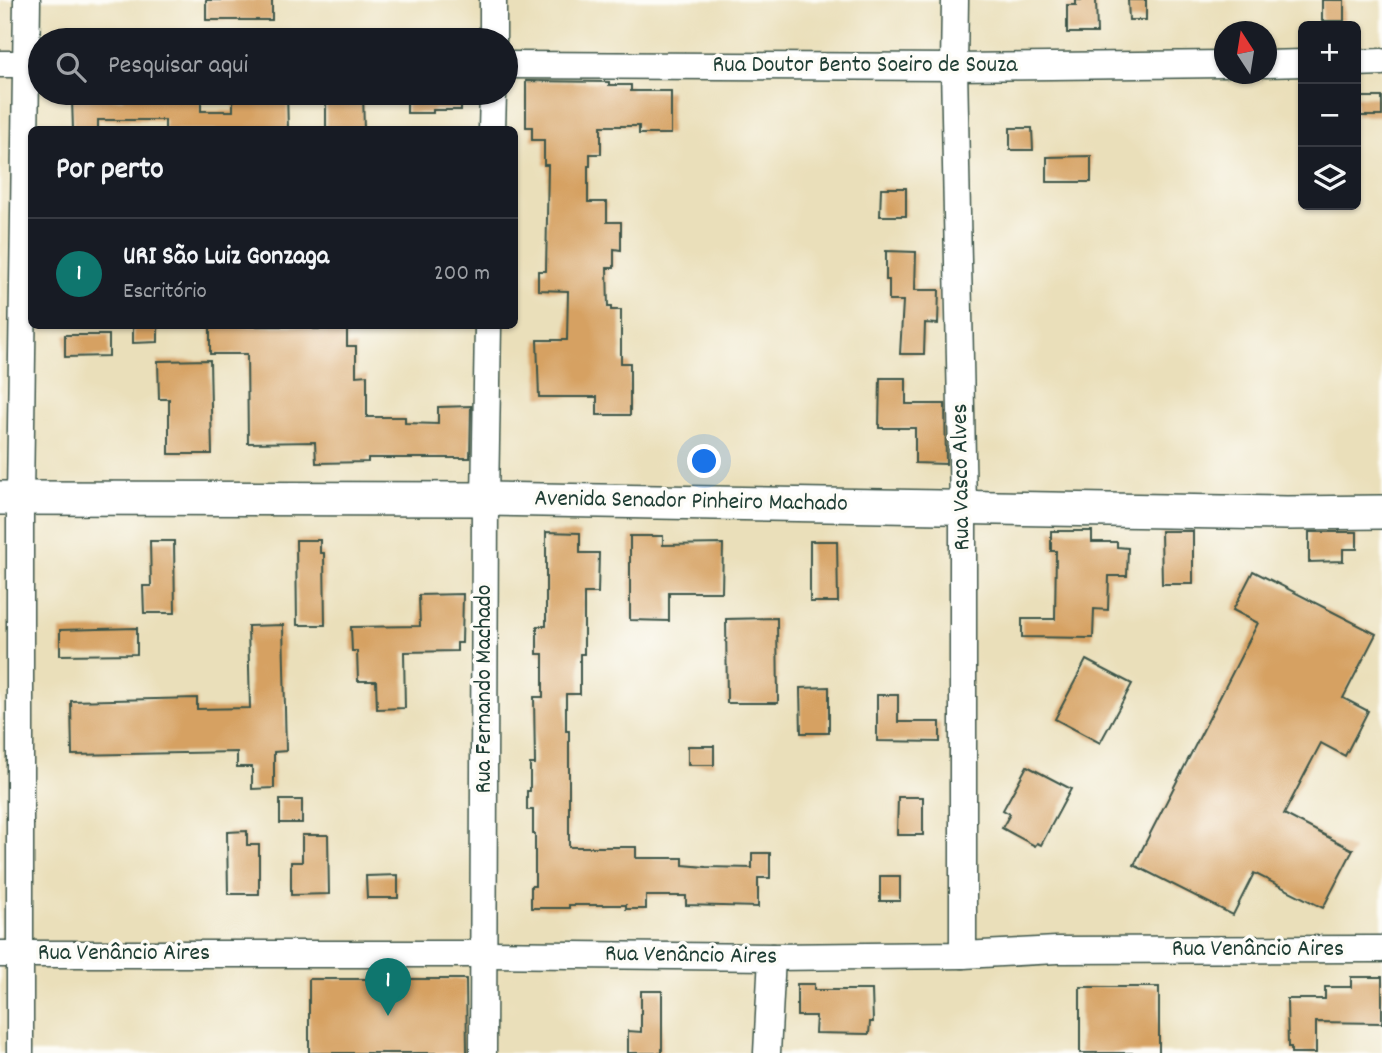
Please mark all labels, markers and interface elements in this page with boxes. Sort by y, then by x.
north arrow [1214,21,1277,84]
map controls [1298,21,1361,210]
button: + [1298,21,1361,84]
search box [28,28,518,105]
icon: search [52,48,90,86]
text: Pesquisar aqui [108,48,248,85]
street label: Rua Doutor Bento Soeiro de Souza [713,49,1018,83]
button: − [1298,84,1361,147]
button: layers [1298,147,1361,210]
text: Por perto [56,150,164,193]
text: URI São Luiz Gonzaga [123,239,329,276]
text: 1 [76,258,82,291]
text: 200 m [434,258,490,291]
text: Escritório [123,276,207,309]
street label: Rua Vasco Alves [944,403,980,551]
your location [687,444,721,478]
street label: Avenida Senador Pinheiro Machado [534,482,848,522]
street label: Rua Fernando Machado [468,585,502,793]
street label: Rua Venâncio Aires [1172,933,1344,967]
street label: Rua Venâncio Aires [38,937,210,971]
street label: Rua Venâncio Aires [605,937,777,975]
pin: 1 [365,958,411,1016]

